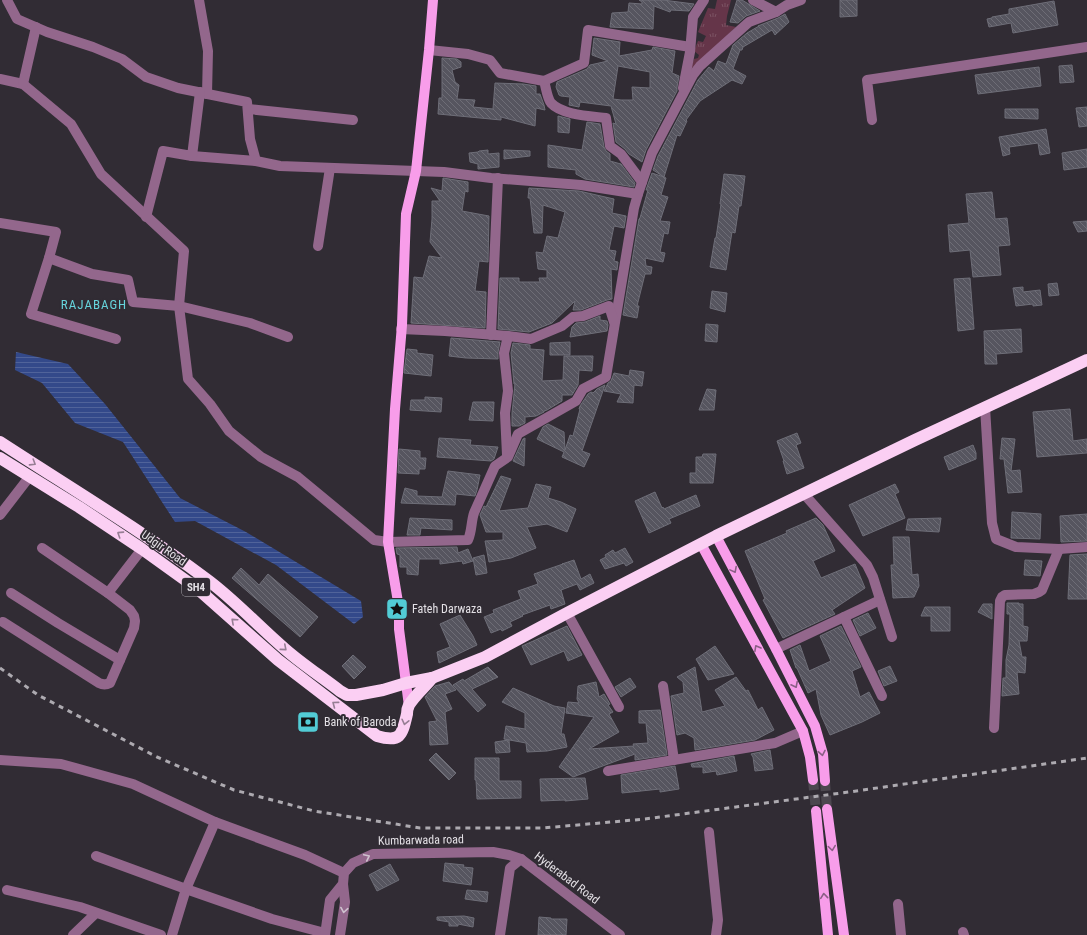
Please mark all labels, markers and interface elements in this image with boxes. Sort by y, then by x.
district label: RAJABAGH [61,297,127,312]
one-way arrow [29,458,36,466]
street label: Udgir Road [139,527,189,569]
one-way arrow [117,531,124,539]
one-way arrow [730,566,737,573]
road number: SH4 [182,578,210,596]
place icon: Fateh Darwaza [384,596,410,622]
place label: Fateh Darwaza [412,602,482,616]
one-way arrow [231,618,239,626]
one-way arrow [279,643,286,650]
one-way arrow [755,645,762,652]
one-way arrow [790,681,797,689]
one-way arrow [332,701,339,708]
bank icon: Bank of Baroda [295,709,321,735]
place label: Bank of Baroda [324,715,397,729]
one-way arrow [401,719,409,725]
one-way arrow [818,750,826,756]
street label: Kumbarwada road [378,832,464,848]
one-way arrow [828,845,837,851]
street label: Hyderabad Road [532,849,602,907]
one-way arrow [362,854,370,862]
one-way arrow [820,893,829,899]
one-way arrow [340,907,349,913]

